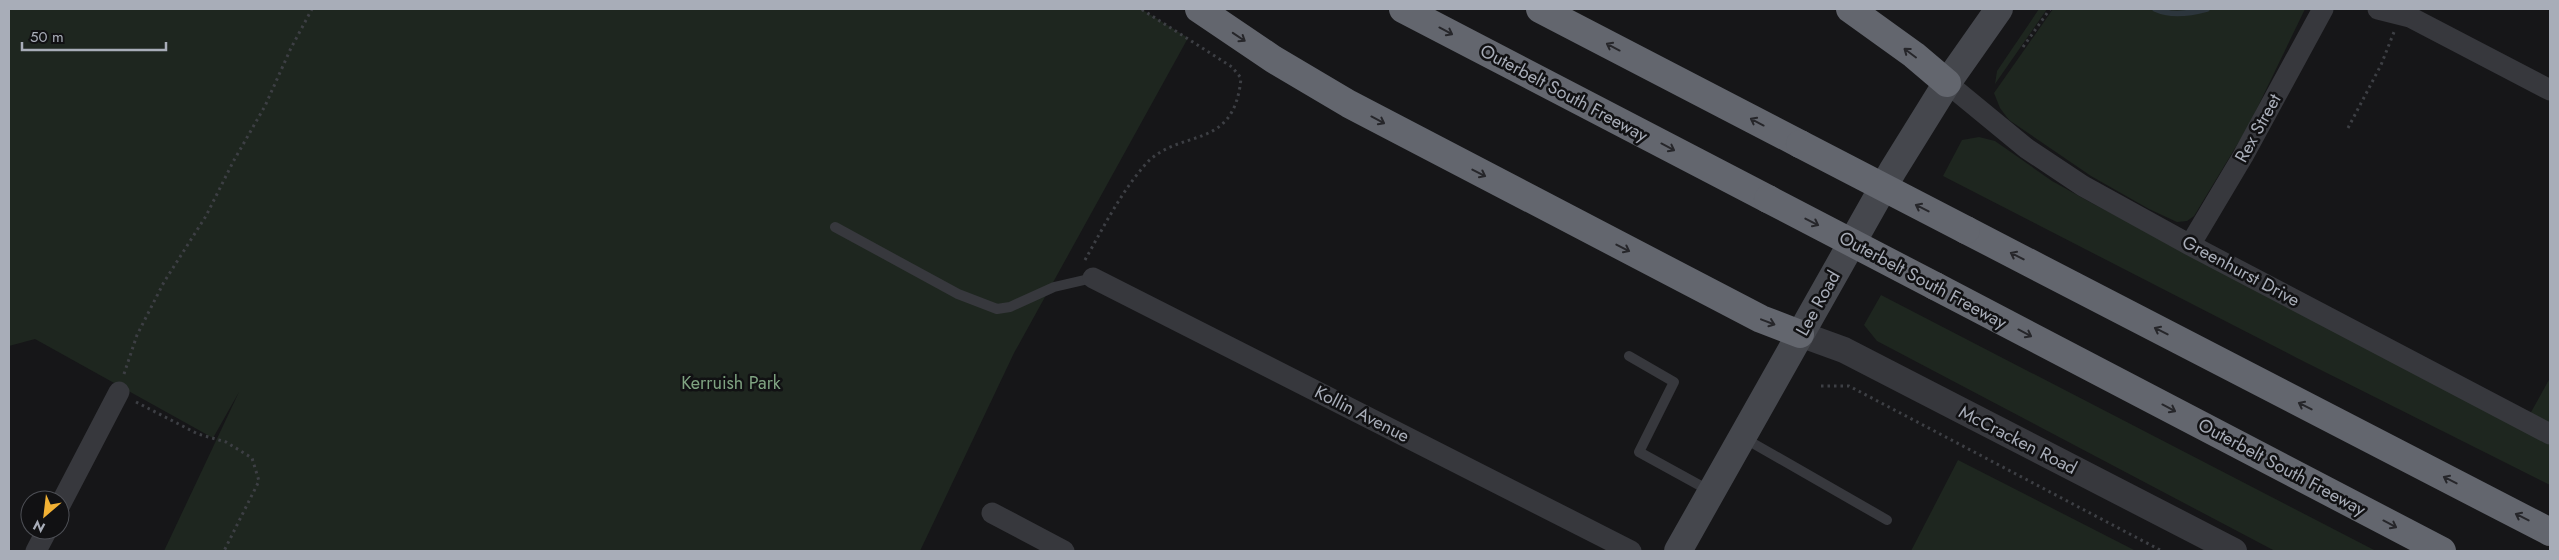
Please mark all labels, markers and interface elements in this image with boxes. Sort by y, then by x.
scale bar [22,20,166,52]
text: 50 m [30,26,64,48]
one-way arrow [1438,27,1453,36]
one-way arrow [1231,32,1245,42]
street label: Outerbelt South Freeway [1475,38,1653,148]
one-way arrow [1605,42,1620,52]
one-way arrow [1904,47,1917,58]
street label: Rex Street [2228,88,2288,167]
one-way arrow [1370,116,1385,125]
one-way arrow [1750,117,1765,126]
one-way arrow [1660,143,1675,152]
one-way arrow [1471,169,1486,178]
one-way arrow [1915,203,1930,213]
one-way arrow [1804,217,1819,227]
street label: Outerbelt South Freeway [1834,225,2012,335]
street label: Greenhurst Drive [2178,229,2304,313]
one-way arrow [1615,244,1630,253]
one-way arrow [2009,251,2024,261]
street label: Lee Road [1789,266,1847,340]
one-way arrow [1760,317,1775,327]
one-way arrow [2154,326,2169,335]
one-way arrow [2017,329,2032,338]
park label: Kerruish Park [681,370,781,396]
street label: Kollin Avenue [1310,379,1414,449]
street label: McCracken Road [1954,399,2082,481]
one-way arrow [2298,401,2313,411]
one-way arrow [2161,404,2176,413]
street label: Outerbelt South Freeway [2193,412,2371,522]
one-way arrow [2443,475,2458,484]
north arrow [20,490,70,540]
one-way arrow [2514,512,2529,522]
text: N [29,515,49,538]
one-way arrow [2383,519,2398,529]

